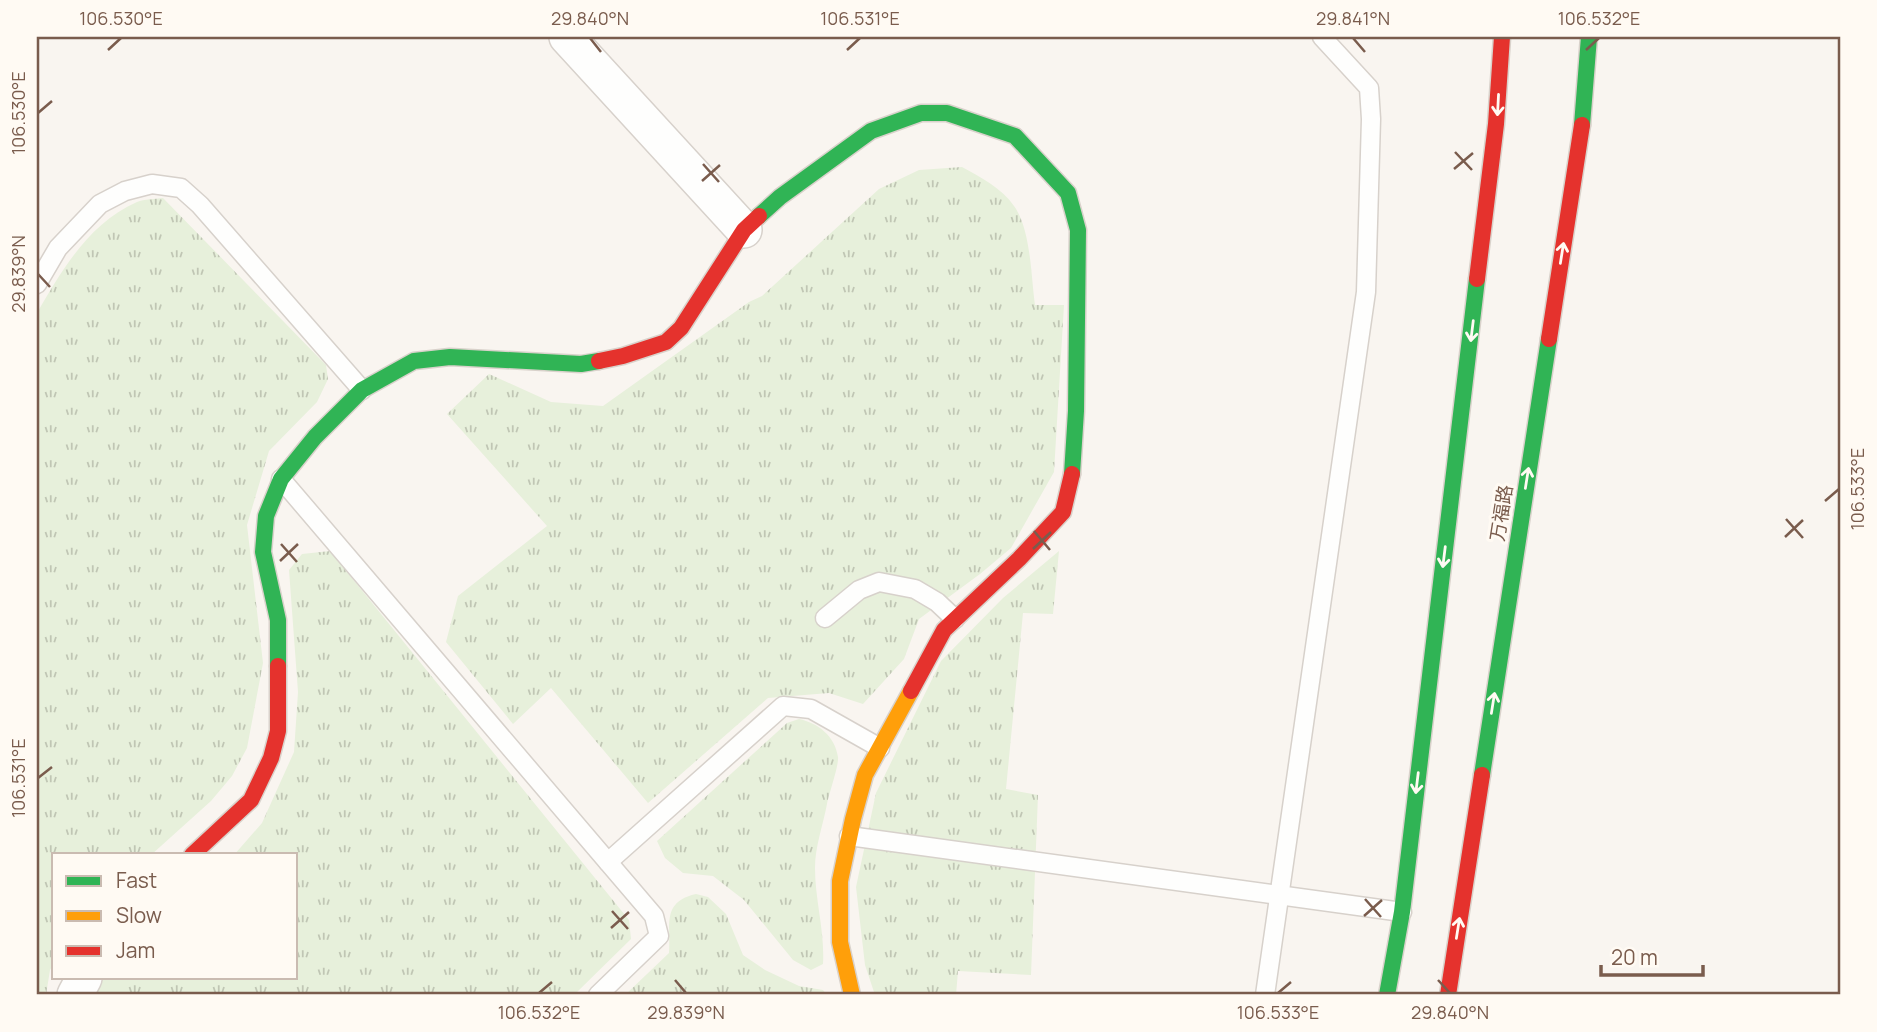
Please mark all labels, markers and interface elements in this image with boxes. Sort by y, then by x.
text: 106.530°E [79,6,163,30]
text: 29.840°N [551,6,629,30]
text: 106.531°E [820,6,900,30]
text: 29.841°N [1316,6,1390,30]
text: 106.532°E [1558,6,1640,30]
text: 106.530°E [6,71,30,155]
one-way arrow [1491,93,1504,116]
text: 29.839°N [6,235,30,313]
one-way arrow [1556,242,1569,265]
one-way arrow [1465,319,1478,342]
text: 106.533°E [1845,448,1869,530]
one-way arrow [1521,467,1534,490]
street label: 万福路 [1484,483,1518,543]
one-way arrow [1438,545,1451,568]
one-way arrow [1487,692,1500,715]
text: 106.531°E [6,738,30,818]
one-way arrow [1411,771,1424,793]
legend [52,853,298,979]
text: Fast [116,866,157,894]
text: Slow [116,901,162,929]
one-way arrow [1452,917,1465,940]
scale bar [1601,934,1702,978]
text: Jam [116,936,155,964]
text: 20 m [1611,943,1658,971]
text: 106.532°E [498,1000,580,1024]
text: 29.839°N [647,1000,725,1024]
text: 106.533°E [1237,1000,1319,1024]
text: 29.840°N [1411,1000,1489,1024]

